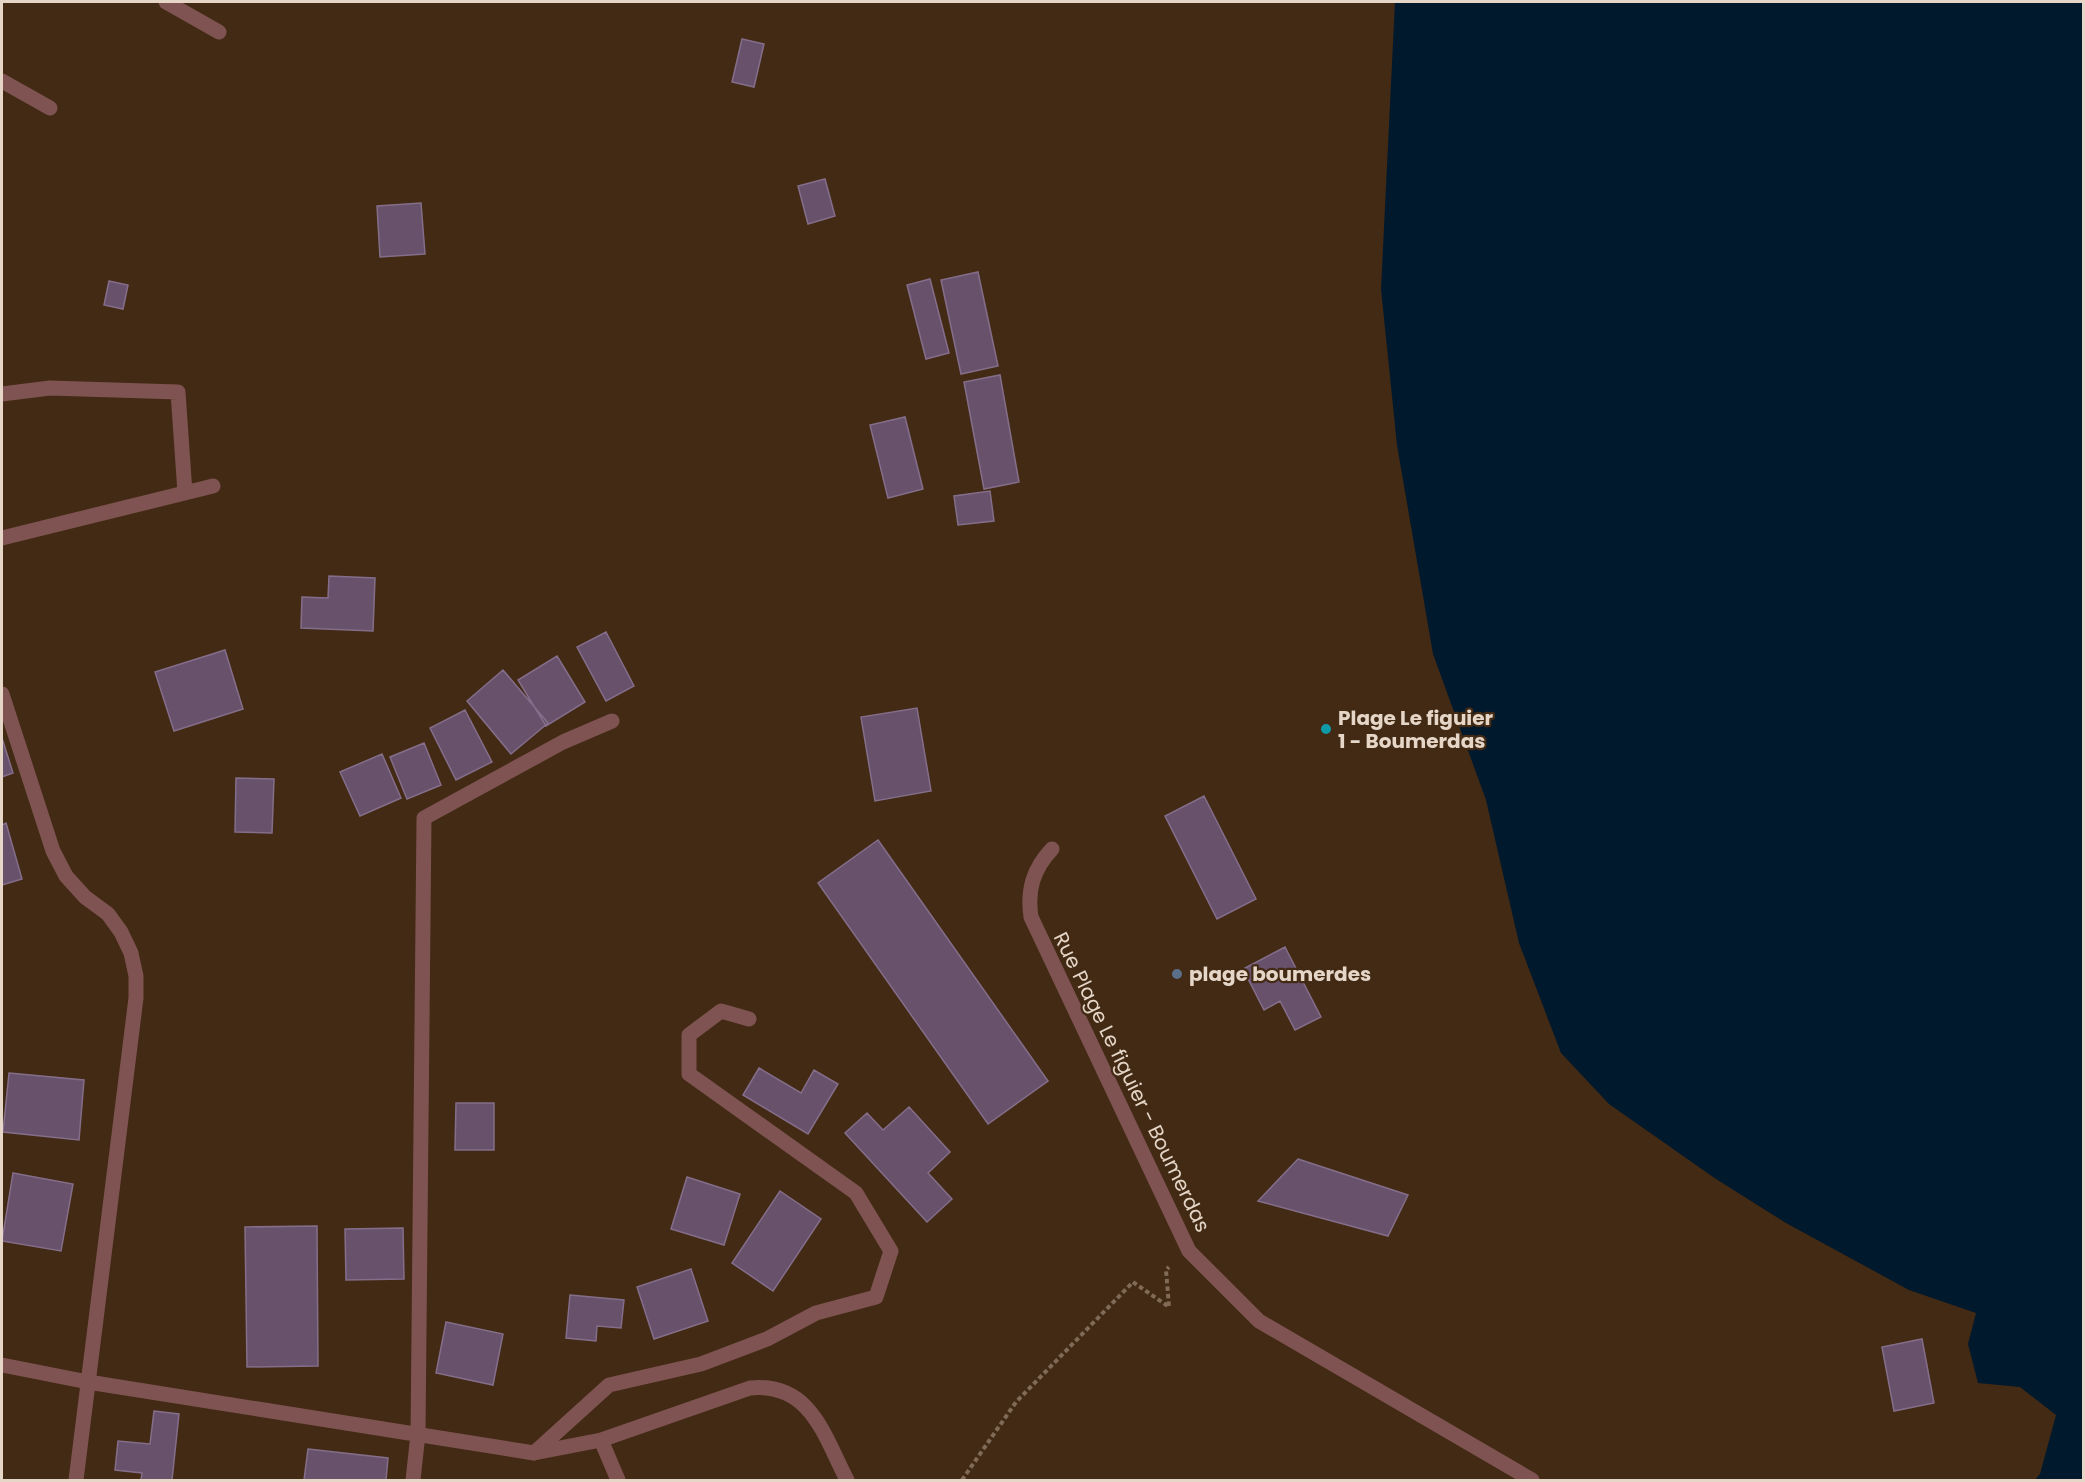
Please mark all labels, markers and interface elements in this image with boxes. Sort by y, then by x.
place label: Plage Le figuier 1 - Boumerdas [1338,704,1494,755]
marker: Plage Le figuier 1 - Boumerdas [1319,722,1333,736]
street label: Rue Plage Le figuier - Boumerdas [1047,927,1217,1237]
place label: plage boumerdes [1189,960,1371,988]
marker: plage boumerdes [1170,967,1184,981]

